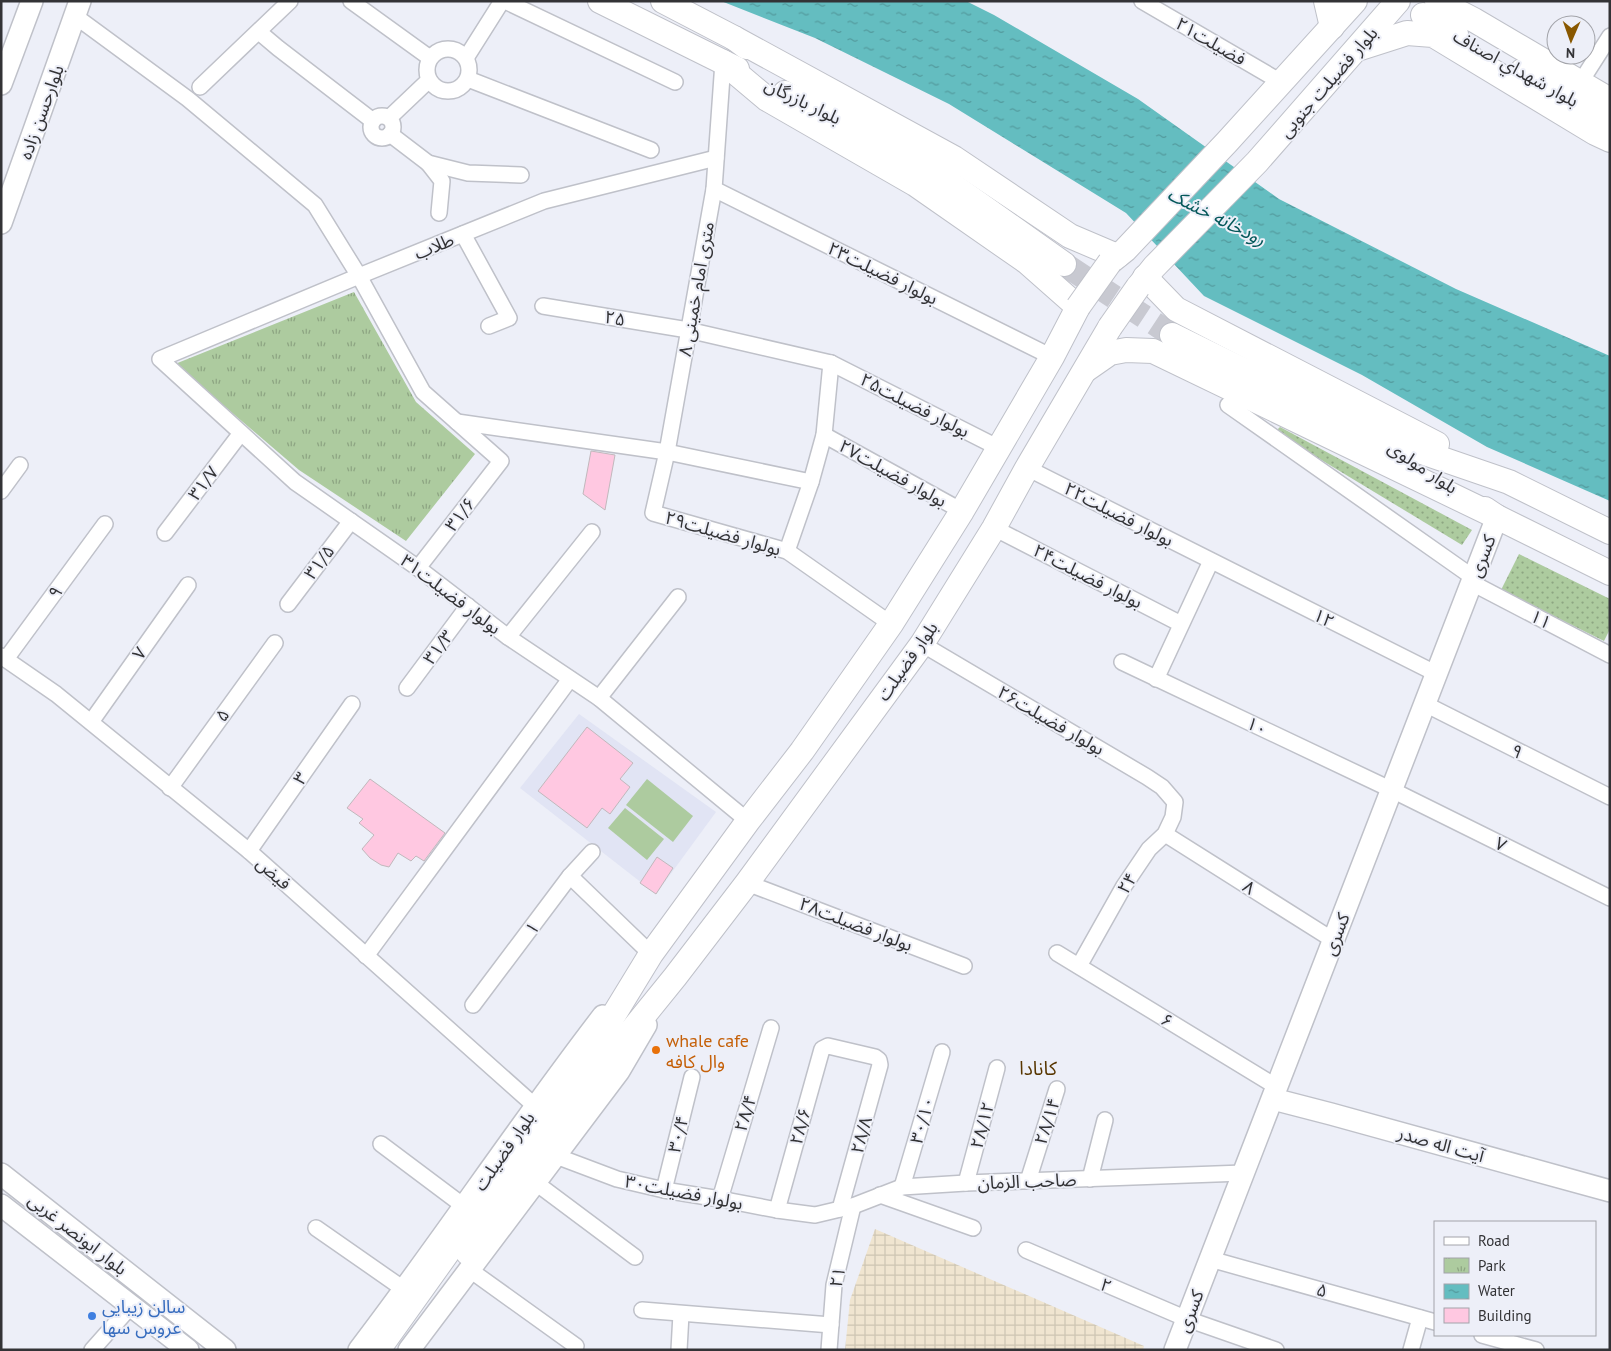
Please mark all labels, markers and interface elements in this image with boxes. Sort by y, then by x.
street label: فضیلت۲۱ [1172,12,1250,70]
north arrow [1546,15,1596,65]
street label: بلوار فضیلت جنوبی [1274,22,1382,142]
street label: بلوار شهداي اصناف [1448,24,1583,114]
text: N [1566,44,1575,62]
street label: بلوارحسن زاده [13,62,69,162]
street label: بلوار بازرگان [761,73,845,129]
water label: رودخانه خشک [1164,181,1270,251]
street label: ۸ متری امام خمینی [673,220,722,359]
street label: طلاب [411,228,457,264]
street label: بولوار فضیلت۲۳ [824,236,942,310]
street label: ۲۵ [603,305,627,331]
street label: بولوار فضیلت۲۵ [856,368,974,442]
street label: بولوار فضیلت۲۷ [835,434,951,512]
street label: بلوار مولوی [1384,435,1462,499]
street label: ۳۱/۷ [183,461,223,505]
street label: بولوار فضیلت۲۲ [1060,477,1178,551]
street label: ۳۱/۶ [439,492,481,536]
street label: بولوار فضیلت۲۹ [662,505,784,561]
street label: کسری [1463,531,1501,580]
street label: بولوار فضیلت۲۴ [1029,539,1147,613]
street label: ۳۱/۵ [299,540,339,584]
street label: بولوار فضیلت۳۱ [396,549,506,639]
street label: ۹ [43,581,67,603]
street label: ۱۲ [1310,603,1338,633]
street label: ۱۱ [1527,604,1555,634]
street label: بلوار فضیلت [871,617,943,705]
street label: ۳۱/۳ [418,625,458,669]
street label: ۷ [127,642,151,664]
street label: بولوار فضیلت۲۶ [993,680,1109,760]
street label: ۵ [210,704,234,726]
street label: ۱۰ [1243,711,1271,741]
street label: ۹ [1507,738,1527,764]
street label: ۳ [288,767,312,789]
street label: ۷ [1491,831,1511,857]
street label: فیض [252,851,296,895]
street label: ۲۴ [1112,868,1142,898]
street label: ۸ [1239,875,1259,899]
street label: بولوار فضیلت۲۸ [796,892,916,956]
street label: کسری [1317,909,1355,958]
street label: ۱ [520,917,544,939]
street label: ۶ [1157,1007,1177,1033]
place label: whale cafe وال کافه [666,1029,749,1073]
marker: whale cafe وال کافه [650,1044,662,1056]
district label: کانادا [1019,1056,1058,1080]
street label: ۲۸/۴ [729,1092,761,1134]
street label: ۳۰/۱۰ [904,1094,940,1146]
street label: ۲۸/۱۴ [1029,1095,1065,1147]
street label: ۲۸/۱۲ [965,1099,999,1151]
street label: ۲۸/۶ [784,1105,816,1147]
street label: بلوار فضیلت [468,1107,540,1195]
street label: ۳۰/۴ [662,1113,694,1155]
street label: ۲۸/۸ [845,1114,877,1156]
street label: آیت اله صدر [1394,1120,1488,1168]
street label: صاحب الزمان [977,1168,1077,1194]
street label: بولوار فضیلت۳۰ [623,1169,745,1215]
street label: بلوار ابونصر غربی [24,1188,132,1280]
legend [1434,1221,1596,1336]
text: Road [1478,1231,1510,1250]
text: Park [1478,1256,1506,1275]
street label: ۲۱ [824,1265,850,1289]
street label: ۲ [1097,1272,1115,1298]
street label: ۵ [1314,1278,1330,1302]
text: Water [1478,1281,1515,1300]
street label: کسری [1171,1286,1209,1335]
place label: سالن زیبایی عروس سها [102,1295,185,1339]
text: Building [1478,1306,1532,1325]
marker: سالن زیبایی عروس سها [86,1310,98,1322]

